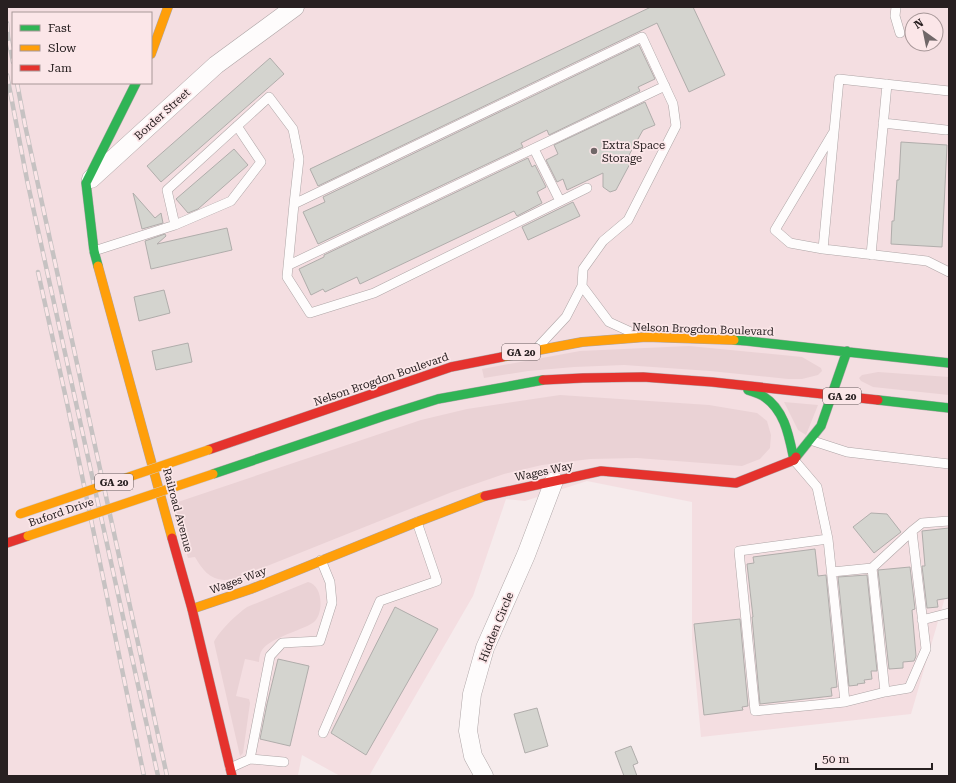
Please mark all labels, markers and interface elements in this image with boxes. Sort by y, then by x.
legend [12,12,152,84]
north arrow [904,12,944,52]
text: N [912,16,926,32]
text: Fast [48,21,72,35]
text: Slow [48,41,76,55]
text: Jam [48,61,72,75]
street label: Border Street [132,86,193,143]
place label: Extra Space Storage [602,139,665,165]
marker: Extra Space Storage [589,146,599,156]
street label: Nelson Brogdon Boulevard [632,321,774,338]
road number: GA 20 [502,344,540,360]
street label: Nelson Brogdon Boulevard [312,350,450,409]
road number: GA 20 [823,388,861,404]
street label: Wages Way [514,459,575,484]
street label: Railroad Avenue [160,467,195,554]
road number: GA 20 [95,474,133,490]
street label: Buford Drive [27,495,95,530]
street label: Wages Way [208,564,269,597]
street label: Hidden Circle [477,590,516,664]
scale bar [816,745,932,771]
text: 50 m [822,752,849,766]

